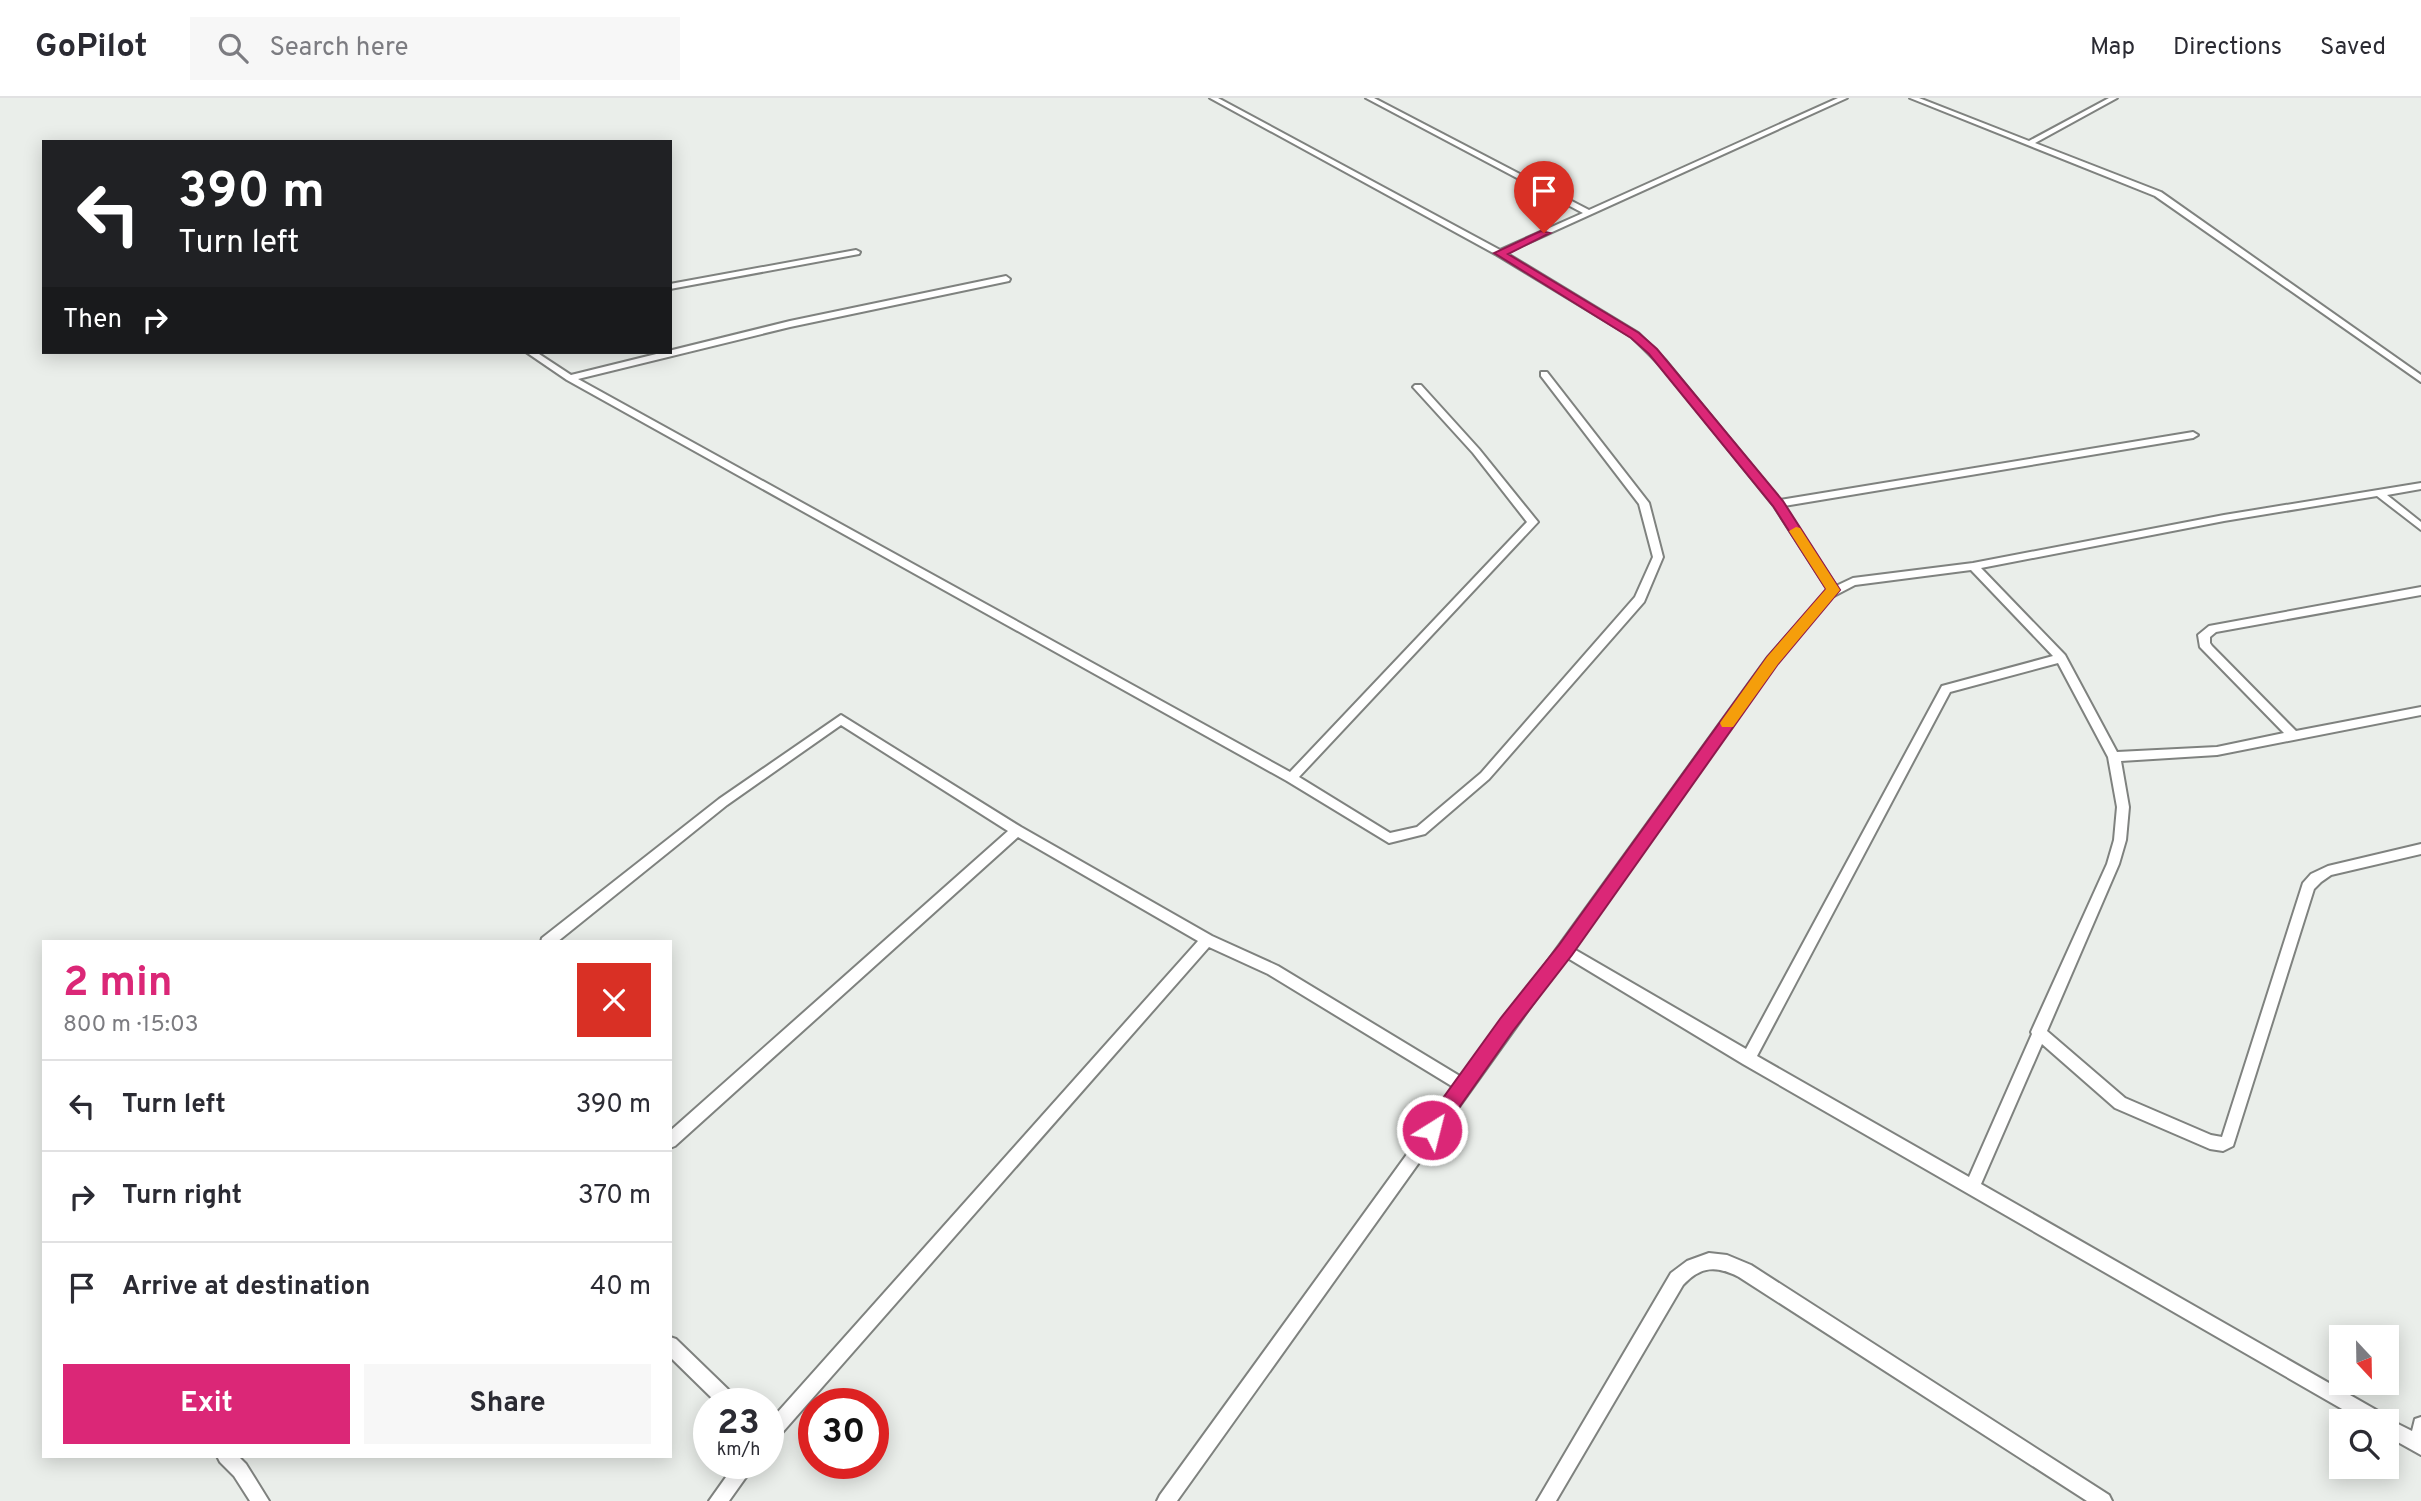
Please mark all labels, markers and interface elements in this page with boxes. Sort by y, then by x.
search box [190,17,680,80]
text: GoPilot [35,27,148,69]
icon: search [214,29,252,67]
text: Search here [270,32,408,65]
text: Map [2090,33,2135,63]
text: Directions [2173,33,2282,63]
text: Saved [2320,33,2386,63]
pin [1514,161,1574,233]
text: 390 m [178,163,325,225]
icon: left [63,168,154,259]
icon: arrive [1525,172,1563,210]
text: Turn left [178,224,299,264]
icon: right [136,301,174,339]
text: Then [63,304,122,337]
text: 2 min [63,958,173,1011]
button: close [577,963,651,1037]
text: 800 m · 15:03 [63,1011,199,1040]
icon: left [63,1087,101,1125]
text: Turn left [122,1089,226,1122]
text: 390 m [576,1089,651,1122]
position arrow [1395,1093,1469,1167]
icon: right [63,1178,101,1216]
text: Turn right [122,1180,242,1213]
text: 370 m [578,1180,651,1213]
icon: arrive [63,1269,101,1307]
text: Arrive at destination [122,1271,370,1304]
text: 40 m [590,1271,651,1304]
north arrow [2329,1325,2399,1395]
map controls [2329,1325,2399,1479]
button: Exit [63,1364,350,1444]
button: Share [364,1364,651,1444]
speed limit sign: 30 [798,1388,889,1479]
text: 23 [717,1402,760,1446]
button: search [2329,1409,2399,1479]
text: km/h [717,1439,760,1462]

